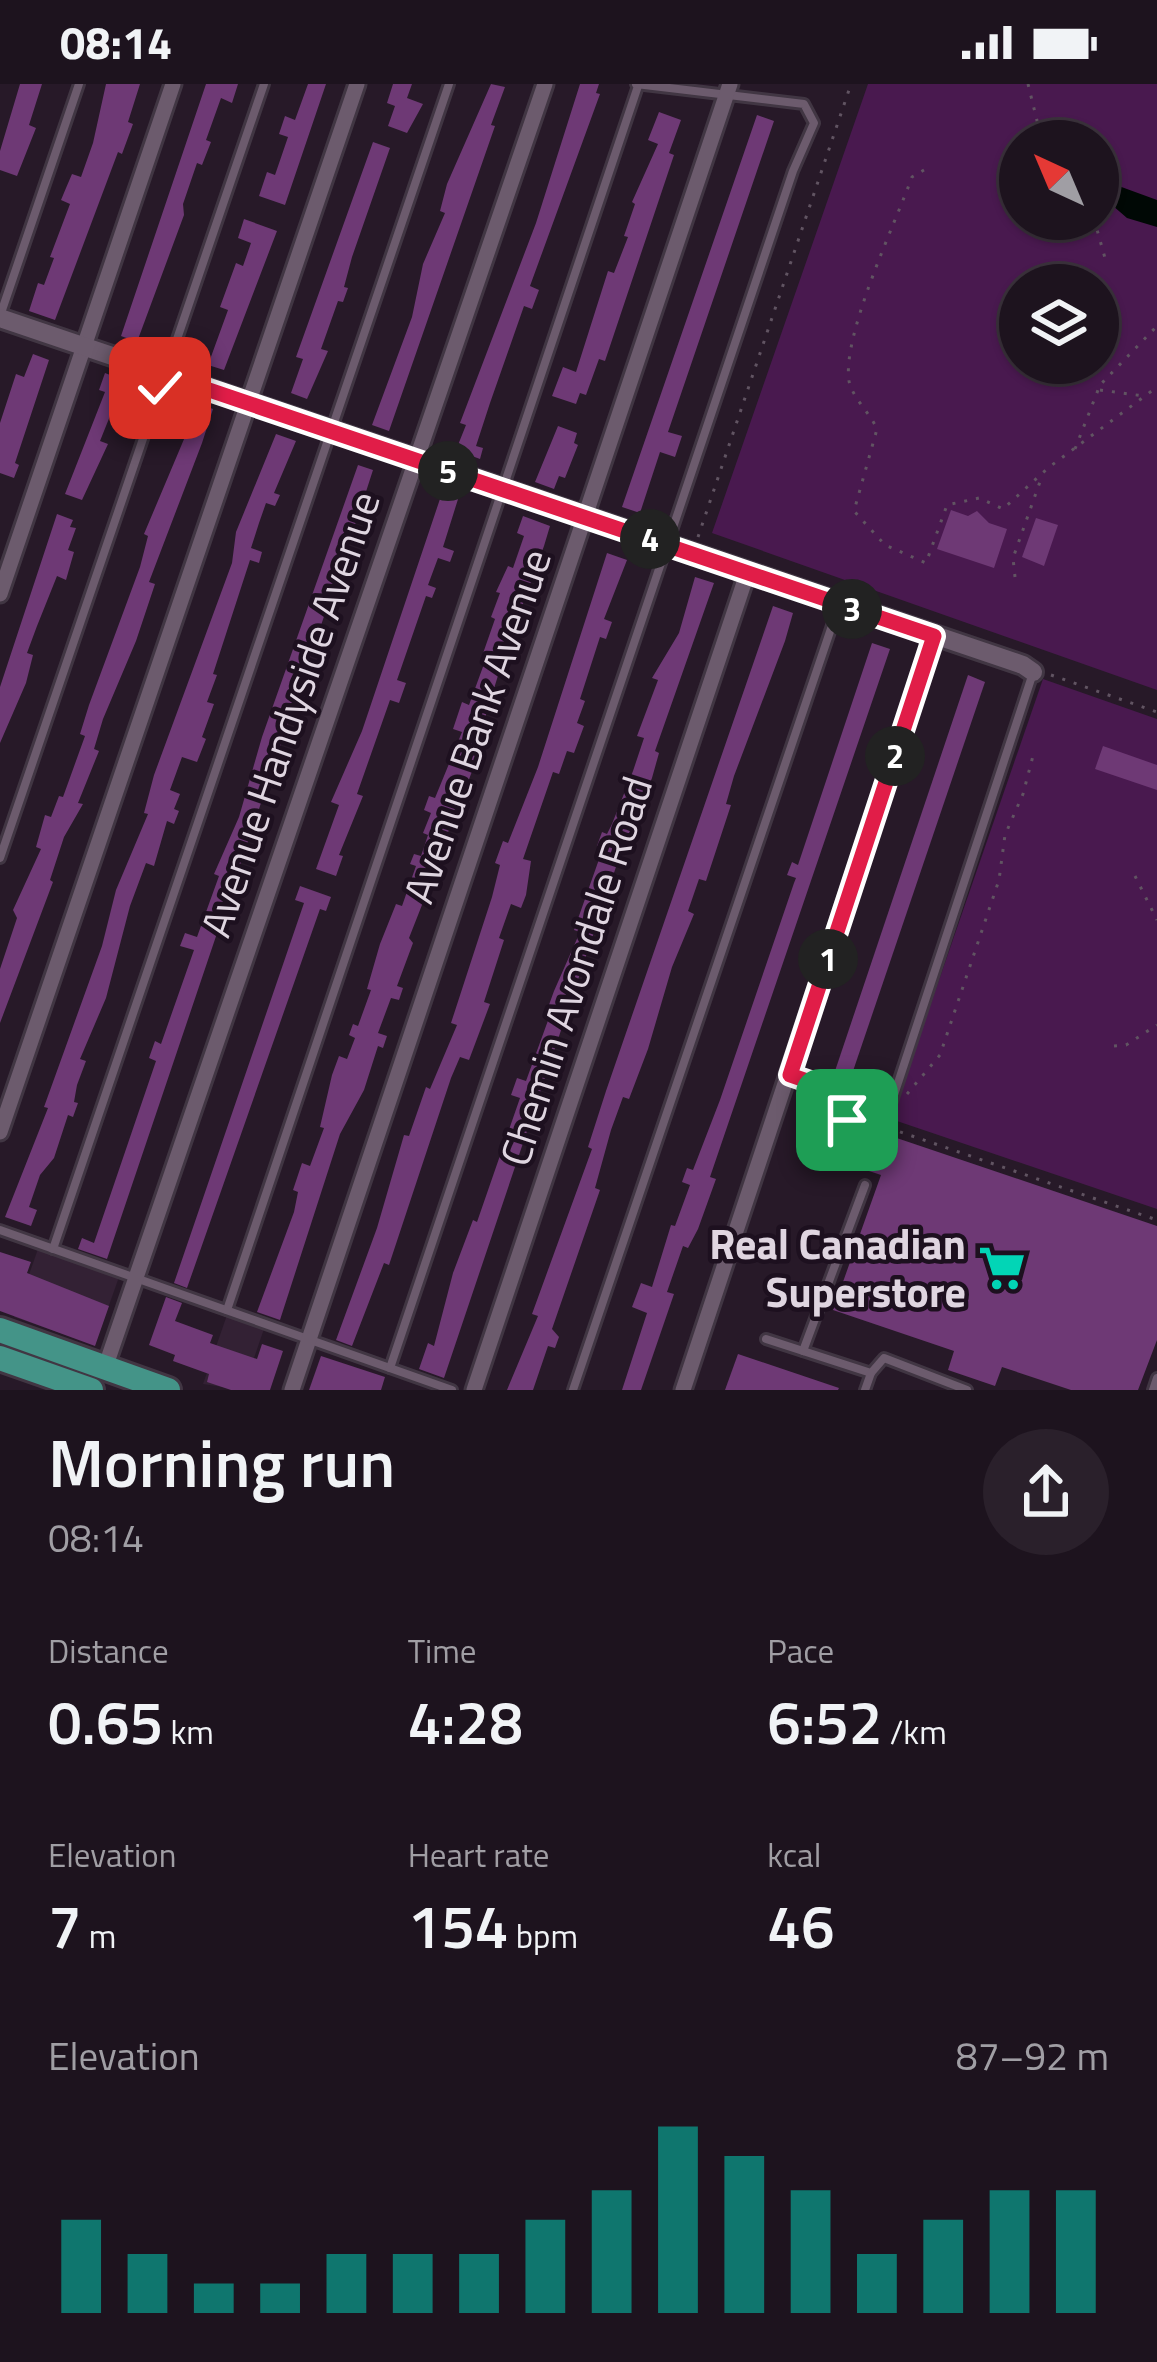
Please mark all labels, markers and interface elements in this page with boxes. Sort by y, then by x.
text: 08:14 [60,8,172,76]
north arrow [999,120,1119,240]
map controls [999,120,1119,384]
button: layers [999,264,1119,384]
pin [109,337,211,439]
icon: check [127,355,193,421]
pin: 5 [418,441,478,501]
text: 5 [439,446,457,496]
street label: Avenue Handyside Avenue [183,482,395,945]
pin: 4 [620,509,680,569]
text: 4 [641,514,659,564]
street label: Avenue Bank Avenue [385,540,567,911]
pin: 3 [822,579,882,639]
text: 3 [843,584,861,634]
pin: 2 [865,726,925,786]
text: 2 [886,731,904,781]
street label: Chemin Avondale Road [482,768,668,1174]
pin: 1 [798,929,858,989]
text: 1 [819,934,837,984]
pin [796,1069,898,1171]
icon: arrive [814,1087,880,1153]
place label: Real Canadian Superstore [709,1211,966,1323]
supermarket icon: Real Canadian Superstore [977,1243,1027,1293]
text: Morning run [48,1412,395,1513]
button: share [983,1429,1109,1555]
text: 08:14 [48,1508,144,1567]
text: Distance [48,1626,169,1676]
text: Time [408,1626,477,1676]
text: Pace [767,1626,834,1676]
text: 0.65 [48,1676,163,1767]
text: 4:28 [408,1676,523,1767]
text: 6:52 [767,1676,882,1767]
text: km [163,1707,214,1757]
text: /km [882,1707,947,1757]
text: Elevation [48,1830,176,1880]
text: Heart rate [408,1830,549,1880]
text: kcal [767,1830,821,1880]
text: 7 [48,1880,82,1971]
text: 154 [408,1880,508,1971]
text: 46 [767,1880,835,1971]
text: m [82,1911,116,1961]
text: bpm [508,1911,578,1961]
text: Elevation [48,2026,200,2085]
text: 87–92 m [956,2026,1109,2085]

